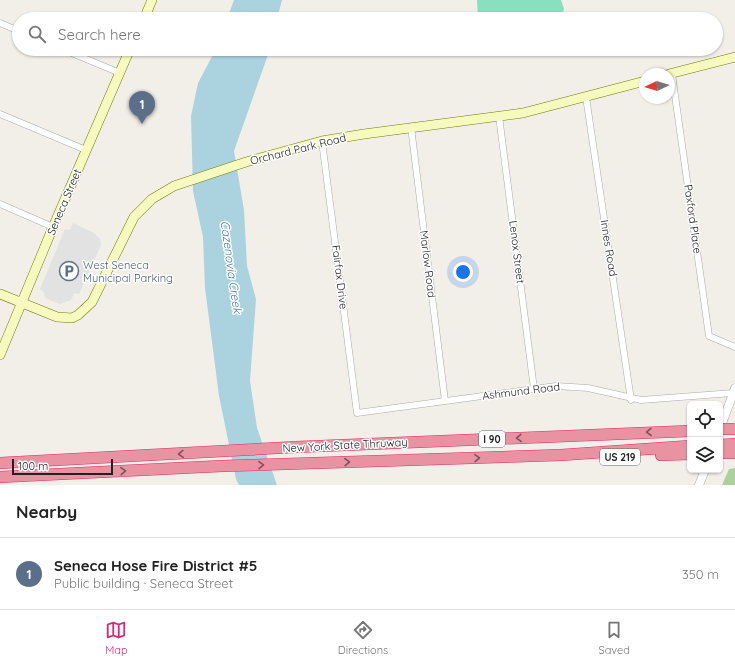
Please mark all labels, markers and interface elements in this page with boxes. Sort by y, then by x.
search box [12,12,723,56]
icon: search [26,23,48,45]
text: Search here [58,25,141,44]
north arrow [639,68,675,104]
pin: 1 [129,91,155,124]
street label: Orchard Park Road [249,130,347,168]
street label: Seneca Street [44,167,84,237]
street label: Paxford Place [681,183,705,255]
street label: Innes Road [598,219,620,277]
water label: Cazenovia Creek [218,220,246,316]
street label: Lenox Street [506,220,528,285]
street label: Marlow Road [417,230,439,298]
street label: Fairfax Drive [329,244,351,310]
place label: West Seneca Municipal Parking [83,258,173,285]
parking icon: West Seneca Municipal Parking [58,260,80,282]
your location [453,262,473,282]
street label: Ashmund Road [481,379,561,403]
map controls [687,401,723,473]
button: locate [687,401,723,437]
one-way arrow [646,428,652,437]
road number: I 90 [479,431,505,447]
one-way arrow [516,433,522,442]
street label: New York State Thruway [282,435,408,455]
button: layers [687,437,723,473]
road number: US 219 [600,449,640,465]
one-way arrow [178,450,184,458]
one-way arrow [474,453,480,462]
scale bar [12,457,113,476]
one-way arrow [344,458,350,466]
text: 100 m [18,459,48,473]
one-way arrow [258,461,264,469]
one-way arrow [120,467,126,476]
text: Nearby [16,501,77,522]
text: Seneca Hose Fire District #5 [54,556,258,575]
text: 1 [26,566,32,582]
text: 350 m [682,566,719,582]
text: Public building · Seneca Street [54,575,233,591]
tab: Map [105,619,128,657]
tab: Directions [338,619,388,657]
tab: Saved [598,619,630,657]

